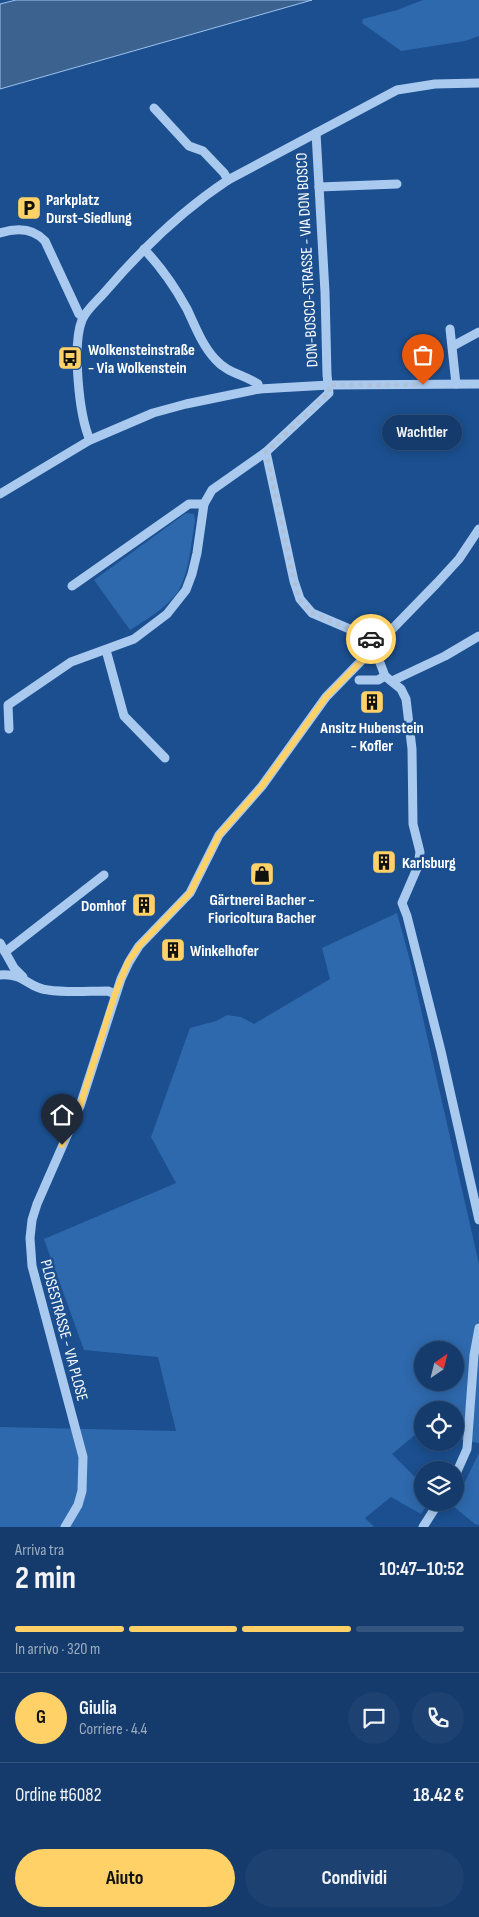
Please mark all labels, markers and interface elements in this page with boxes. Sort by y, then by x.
street label: DON-BOSCO-STRASSE - VIA DON BOSCO [292,152,323,368]
place label: Parkplatz Durst-Siedlung [46,191,132,228]
parking icon: Parkplatz Durst-Siedlung [16,195,42,221]
pin [402,334,444,385]
place label: Wolkensteinstraße - Via Wolkenstein [88,341,195,378]
icon: bag [409,341,437,369]
bus stop icon: Wolkensteinstraße - Via Wolkenstein [57,345,83,371]
callout: Wachtler [383,415,463,450]
text: Wachtler [396,423,448,442]
courier [346,614,396,664]
icon: car [357,625,385,653]
building icon: Ansitz Hubenstein - Kofler [359,689,385,715]
place label: Ansitz Hubenstein - Kofler [319,719,424,756]
building icon: Karlsburg [371,849,397,875]
place label: Karlsburg [402,854,456,873]
shop icon: Gärtnerei Bacher - Fioricoltura Bacher [249,861,275,887]
place label: Gärtnerei Bacher - Fioricoltura Bacher [208,891,316,928]
building icon: Domhof [131,892,157,918]
place label: Domhof [81,897,127,916]
building icon: Winkelhofer [160,937,186,963]
place label: Winkelhofer [190,942,259,961]
pin [41,1094,83,1145]
icon: home [48,1101,76,1129]
street label: PLOSESTRASSE - VIA PLOSE [36,1258,92,1403]
north arrow [414,1341,464,1391]
map controls [414,1341,464,1511]
button: locate [414,1401,464,1451]
button: layers [414,1461,464,1511]
text: Arriva tra [15,1541,64,1560]
text: 10:47–10:52 [380,1558,464,1581]
text: 2 min [15,1559,76,1598]
text: In arrivo · 320 m [15,1640,100,1659]
button: chat [348,1692,400,1744]
button: phone [412,1692,464,1744]
text: Giulia [79,1697,117,1720]
text: G [36,1706,46,1729]
text: Corriere · 4.4 [79,1720,147,1739]
text: Ordine #6082 [15,1784,102,1807]
text: 18.42 € [413,1784,464,1807]
button: Aiuto [15,1849,235,1907]
button: Condividi [245,1849,464,1907]

